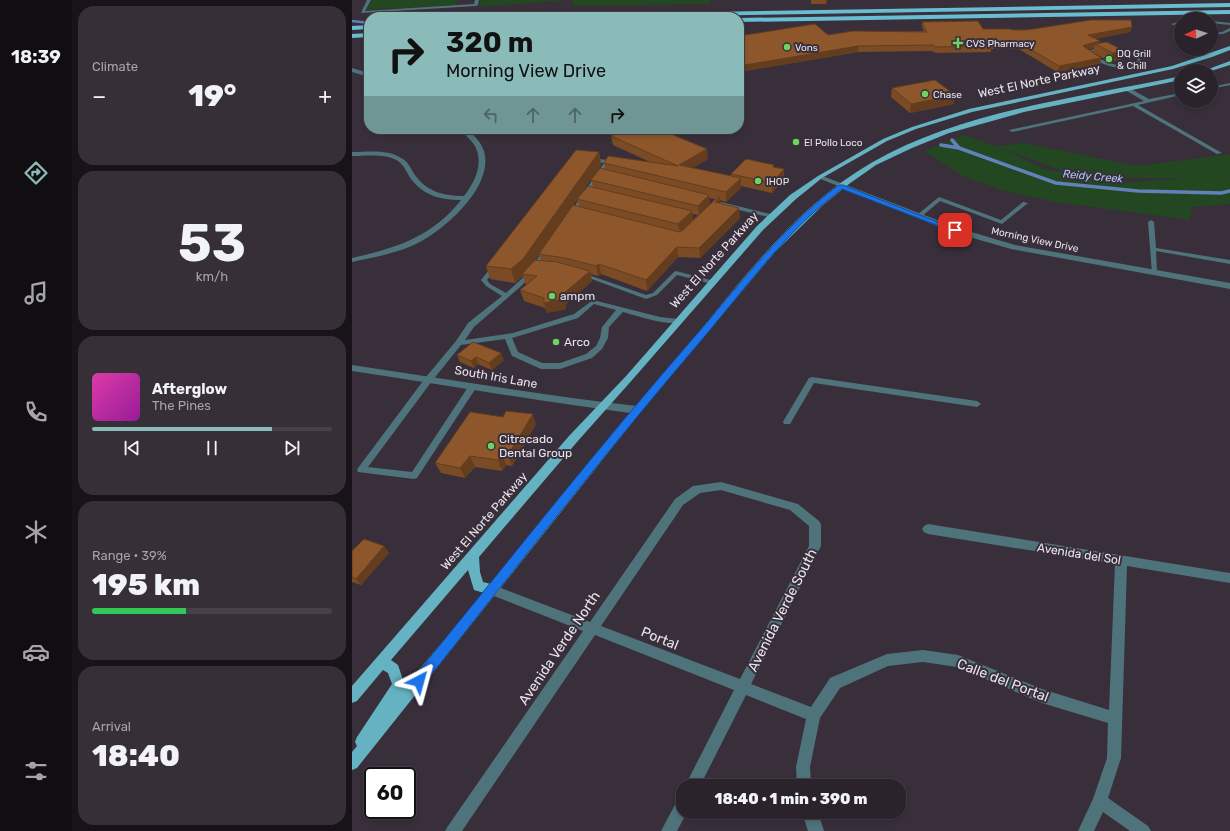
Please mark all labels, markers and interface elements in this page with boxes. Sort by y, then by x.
north arrow [1174,12,1218,56]
map controls [1174,12,1218,108]
text: 320 m [446,26,533,59]
icon: right [380,28,432,80]
marker: CVS Pharmacy [953,38,963,48]
place label: CVS Pharmacy [966,38,1035,50]
marker: Vons [782,42,792,52]
place label: Vons [795,42,818,54]
text: 18:39 [11,46,61,68]
place label: DQ Grill & Chill [1117,48,1151,72]
marker: DQ Grill & Chill [1104,54,1114,64]
text: Climate [92,59,138,74]
text: Morning View Drive [446,60,606,82]
street label: West El Norte Parkway [977,61,1102,101]
button: layers [1174,64,1218,108]
text: 19° [188,78,236,114]
text: − [92,83,106,110]
text: + [318,83,332,110]
marker: Chase [920,89,930,99]
place label: Chase [933,89,962,101]
icon: left [480,104,502,126]
icon: ahead [522,104,544,126]
icon: ahead [564,104,586,126]
icon: right [606,104,628,126]
marker: El Pollo Loco [791,137,801,147]
place label: El Pollo Loco [804,137,863,149]
icon: directions [22,159,50,187]
water label: Reidy Creek [1062,167,1124,186]
marker: IHOP [753,176,763,186]
place label: IHOP [766,176,790,188]
street label: West El Norte Parkway [667,209,761,311]
text: 53 [178,212,246,274]
pin [938,213,972,247]
icon: arrive [944,219,966,241]
street label: Morning View Drive [990,225,1080,255]
text: km/h [196,269,228,284]
icon: music [22,279,50,307]
place label: ampm [560,289,595,303]
marker: ampm [547,291,557,301]
place label: Arco [564,335,590,349]
marker: Arco [551,337,561,347]
street label: South Iris Lane [454,363,539,391]
text: Afterglow [152,380,227,398]
icon: phone [22,398,50,426]
text: The Pines [152,398,211,413]
place label: Citracado Dental Group [499,432,572,460]
icon: previous [121,437,143,459]
icon: pause [201,437,223,459]
icon: next [281,437,303,459]
marker: Citracado Dental Group [486,441,496,451]
street label: West El Norte Parkway [438,469,530,573]
icon: climate [22,518,50,546]
street label: Avenida del Sol [1036,540,1122,568]
street label: Avenida Verde South [744,546,821,674]
text: Range · 39% [92,548,167,563]
text: 195 km [92,567,200,603]
street label: Avenida Verde North [515,588,604,708]
street label: Portal [639,623,681,654]
icon: car [22,638,50,666]
street label: Calle del Portal [955,655,1051,706]
position arrow [398,660,440,702]
text: Arrival [92,719,131,734]
text: 18:40 [92,738,180,774]
icon: filters [22,757,50,785]
speed limit sign: 60 [364,767,416,819]
text: 18:40 · 1 min · 390 m [715,790,867,808]

